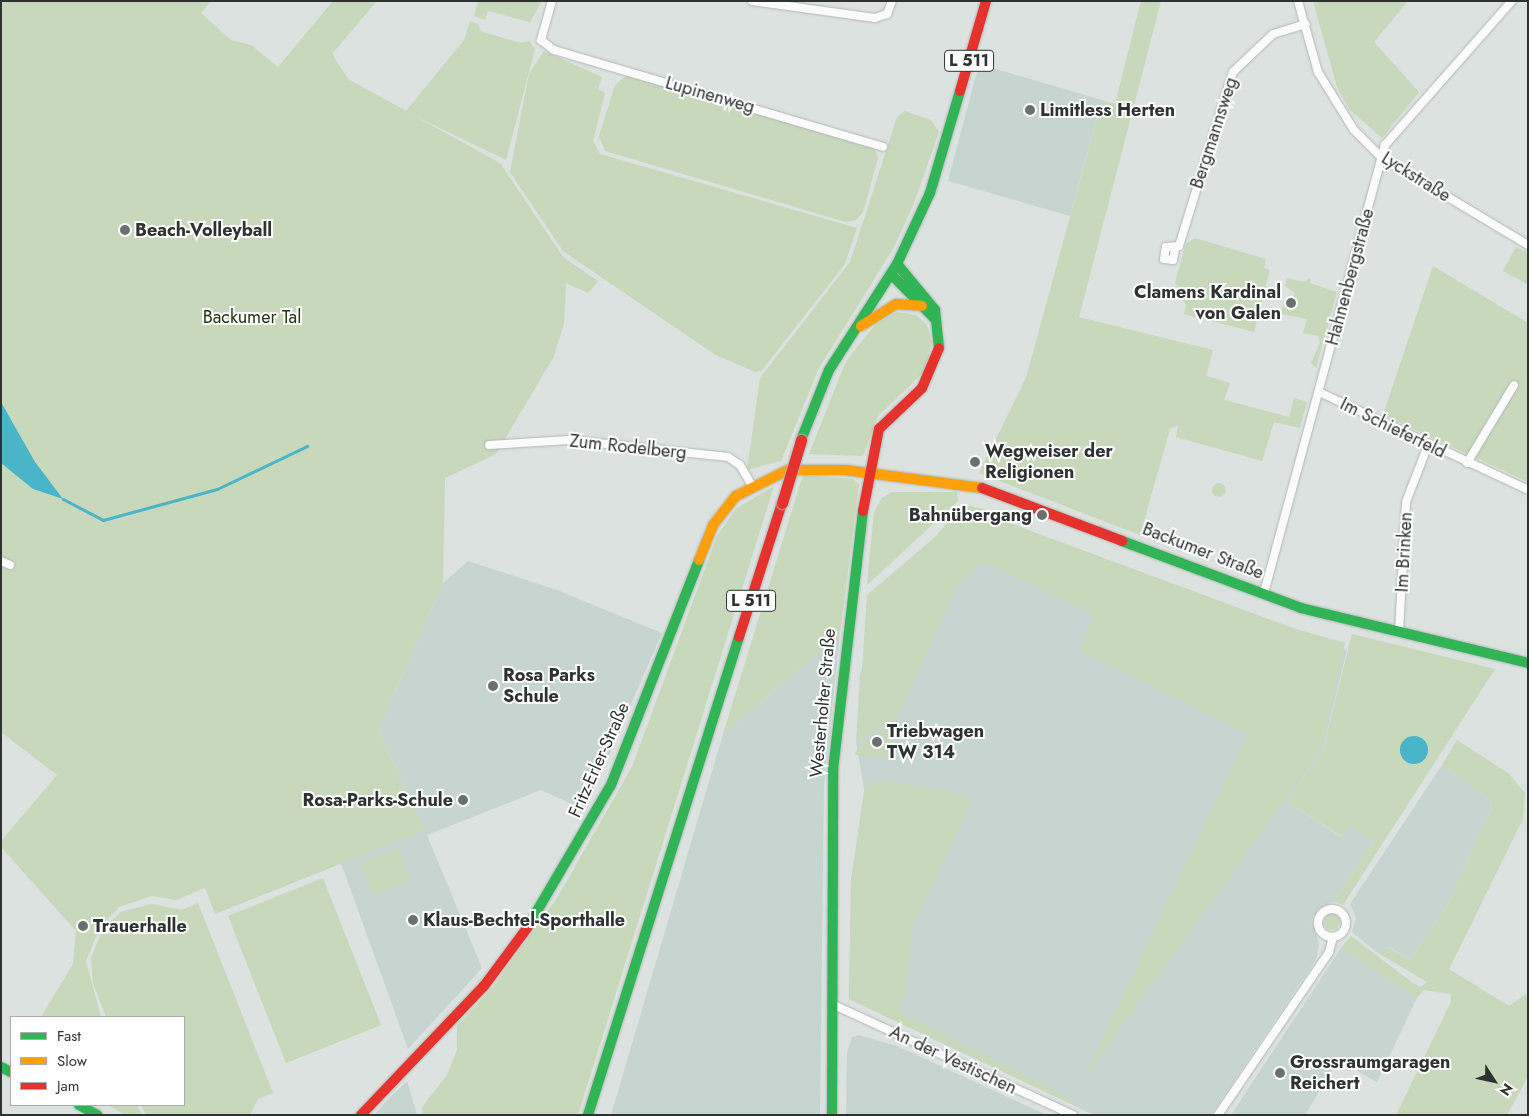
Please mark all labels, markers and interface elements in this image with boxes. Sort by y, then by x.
road number: L 511 [944,48,994,74]
street label: Lupinenweg [663,72,757,118]
street label: Bergmannsweg [1186,75,1242,191]
place label: Limitless Herten [1040,99,1175,121]
marker: Limitless Herten [1024,104,1036,116]
street label: Lyckstraße [1378,147,1454,207]
street label: Hahnenbergstraße [1321,206,1379,348]
place label: Beach-Volleyball [135,219,272,241]
marker: Beach-Volleyball [119,224,131,236]
place label: Clamens Kardinal von Galen [1134,282,1281,324]
marker: Clamens Kardinal von Galen [1285,297,1297,309]
park label: Backumer Tal [203,306,301,328]
street label: Im Schieferfeld [1337,393,1449,463]
street label: Zum Rodelberg [568,430,688,464]
place label: Wegweiser der Religionen [985,441,1113,484]
marker: Wegweiser der Religionen [969,456,981,468]
place label: Bahnübergang [909,504,1032,526]
marker: Bahnübergang [1036,509,1048,521]
street label: Im Brinken [1391,511,1417,593]
street label: Backumer Straße [1139,518,1267,584]
road number: L 511 [726,588,776,614]
street label: Westerholter Straße [806,627,840,779]
place label: Rosa Parks Schule [503,665,595,708]
marker: Rosa Parks Schule [487,680,499,692]
street label: Fritz-Erler-Straße [564,699,634,821]
place label: Triebwagen TW 314 [887,721,984,764]
marker: Triebwagen TW 314 [871,736,883,748]
place label: Rosa-Parks-Schule [303,789,453,811]
marker: Rosa-Parks-Schule [457,794,469,806]
place label: Klaus-Bechtel-Sporthalle [423,909,625,931]
marker: Klaus-Bechtel-Sporthalle [407,914,419,926]
place label: Trauerhalle [93,915,187,937]
marker: Trauerhalle [77,920,89,932]
legend [10,1016,185,1106]
street label: An der Vestischen [886,1021,1020,1099]
text: Fast [57,1025,81,1047]
text: Slow [57,1050,87,1072]
place label: Grossraumgaragen Reichert [1290,1052,1450,1094]
north arrow [1469,1056,1519,1106]
marker: Grossraumgaragen Reichert [1274,1067,1286,1079]
text: Jam [57,1075,80,1097]
text: N [1495,1079,1518,1100]

